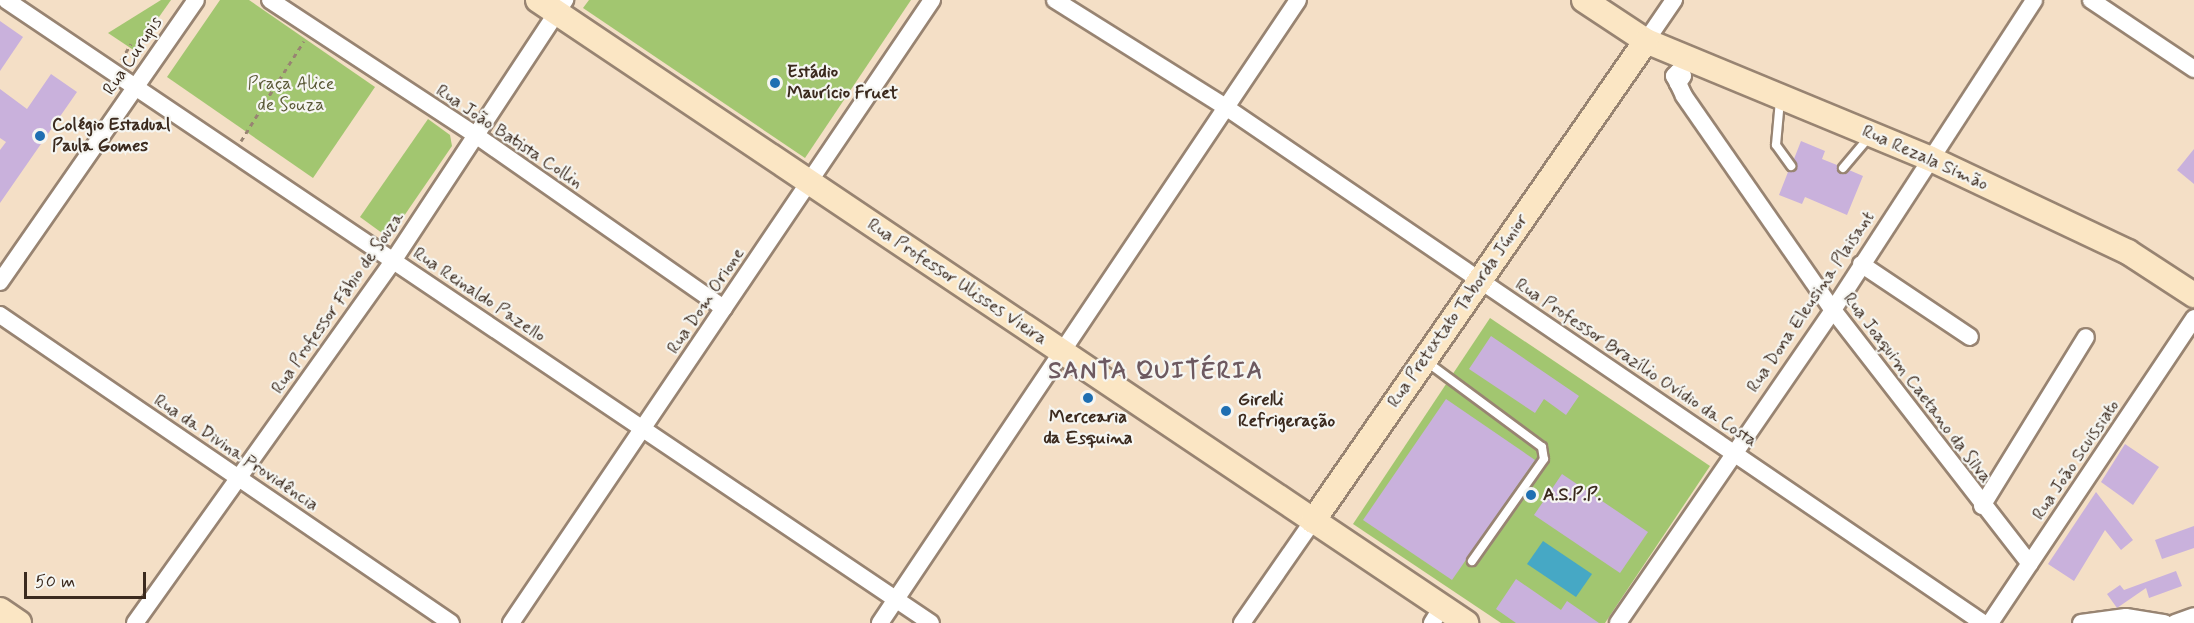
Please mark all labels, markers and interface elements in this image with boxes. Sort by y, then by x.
street label: Rua Curupis [100,14,166,98]
place label: Estádio Maurício Fruet [787,62,897,104]
park label: Praça Alice de Souza [247,74,335,116]
marker: Estádio Maurício Fruet [768,76,782,90]
street label: Rua João Batista Collin [431,80,587,194]
place label: Colégio Estadual Paula Gomes [52,115,170,158]
street label: Rua Rezala Simão [1858,120,1992,196]
marker: Colégio Estadual Paula Gomes [33,129,47,143]
street label: Rua Professor Fábio de Souza [267,207,409,399]
street label: Rua Dona Eleusina Plaisant [1743,208,1879,396]
street label: Rua Pretextato Taborda Júnior [1383,210,1533,412]
street label: Rua Professor Ulisses Vieira [863,214,1051,350]
street label: Rua Reinaldo Pazello [410,244,548,346]
street label: Rua Dom Orione [662,244,750,358]
street label: Rua Professor Brazílio Ovídio da Costa [1511,274,1761,452]
street label: Rua Joaquim Caetano da Silva [1837,287,1997,489]
district label: SANTA QUITÉRIA [1046,358,1266,386]
street label: Rua da Divina Providência [148,389,324,517]
place label: Girelli Refrigeração [1238,390,1335,432]
marker: Mercearia da Esquina [1081,391,1095,405]
street label: Rua João Scuissiato [2027,394,2125,526]
marker: Girelli Refrigeração [1219,404,1233,418]
place label: Mercearia da Esquina [1046,407,1130,450]
place label: A.S.P.P. [1543,484,1601,506]
marker: A.S.P.P. [1524,488,1538,502]
scale bar [27,560,148,598]
text: 50 m [35,570,75,594]

